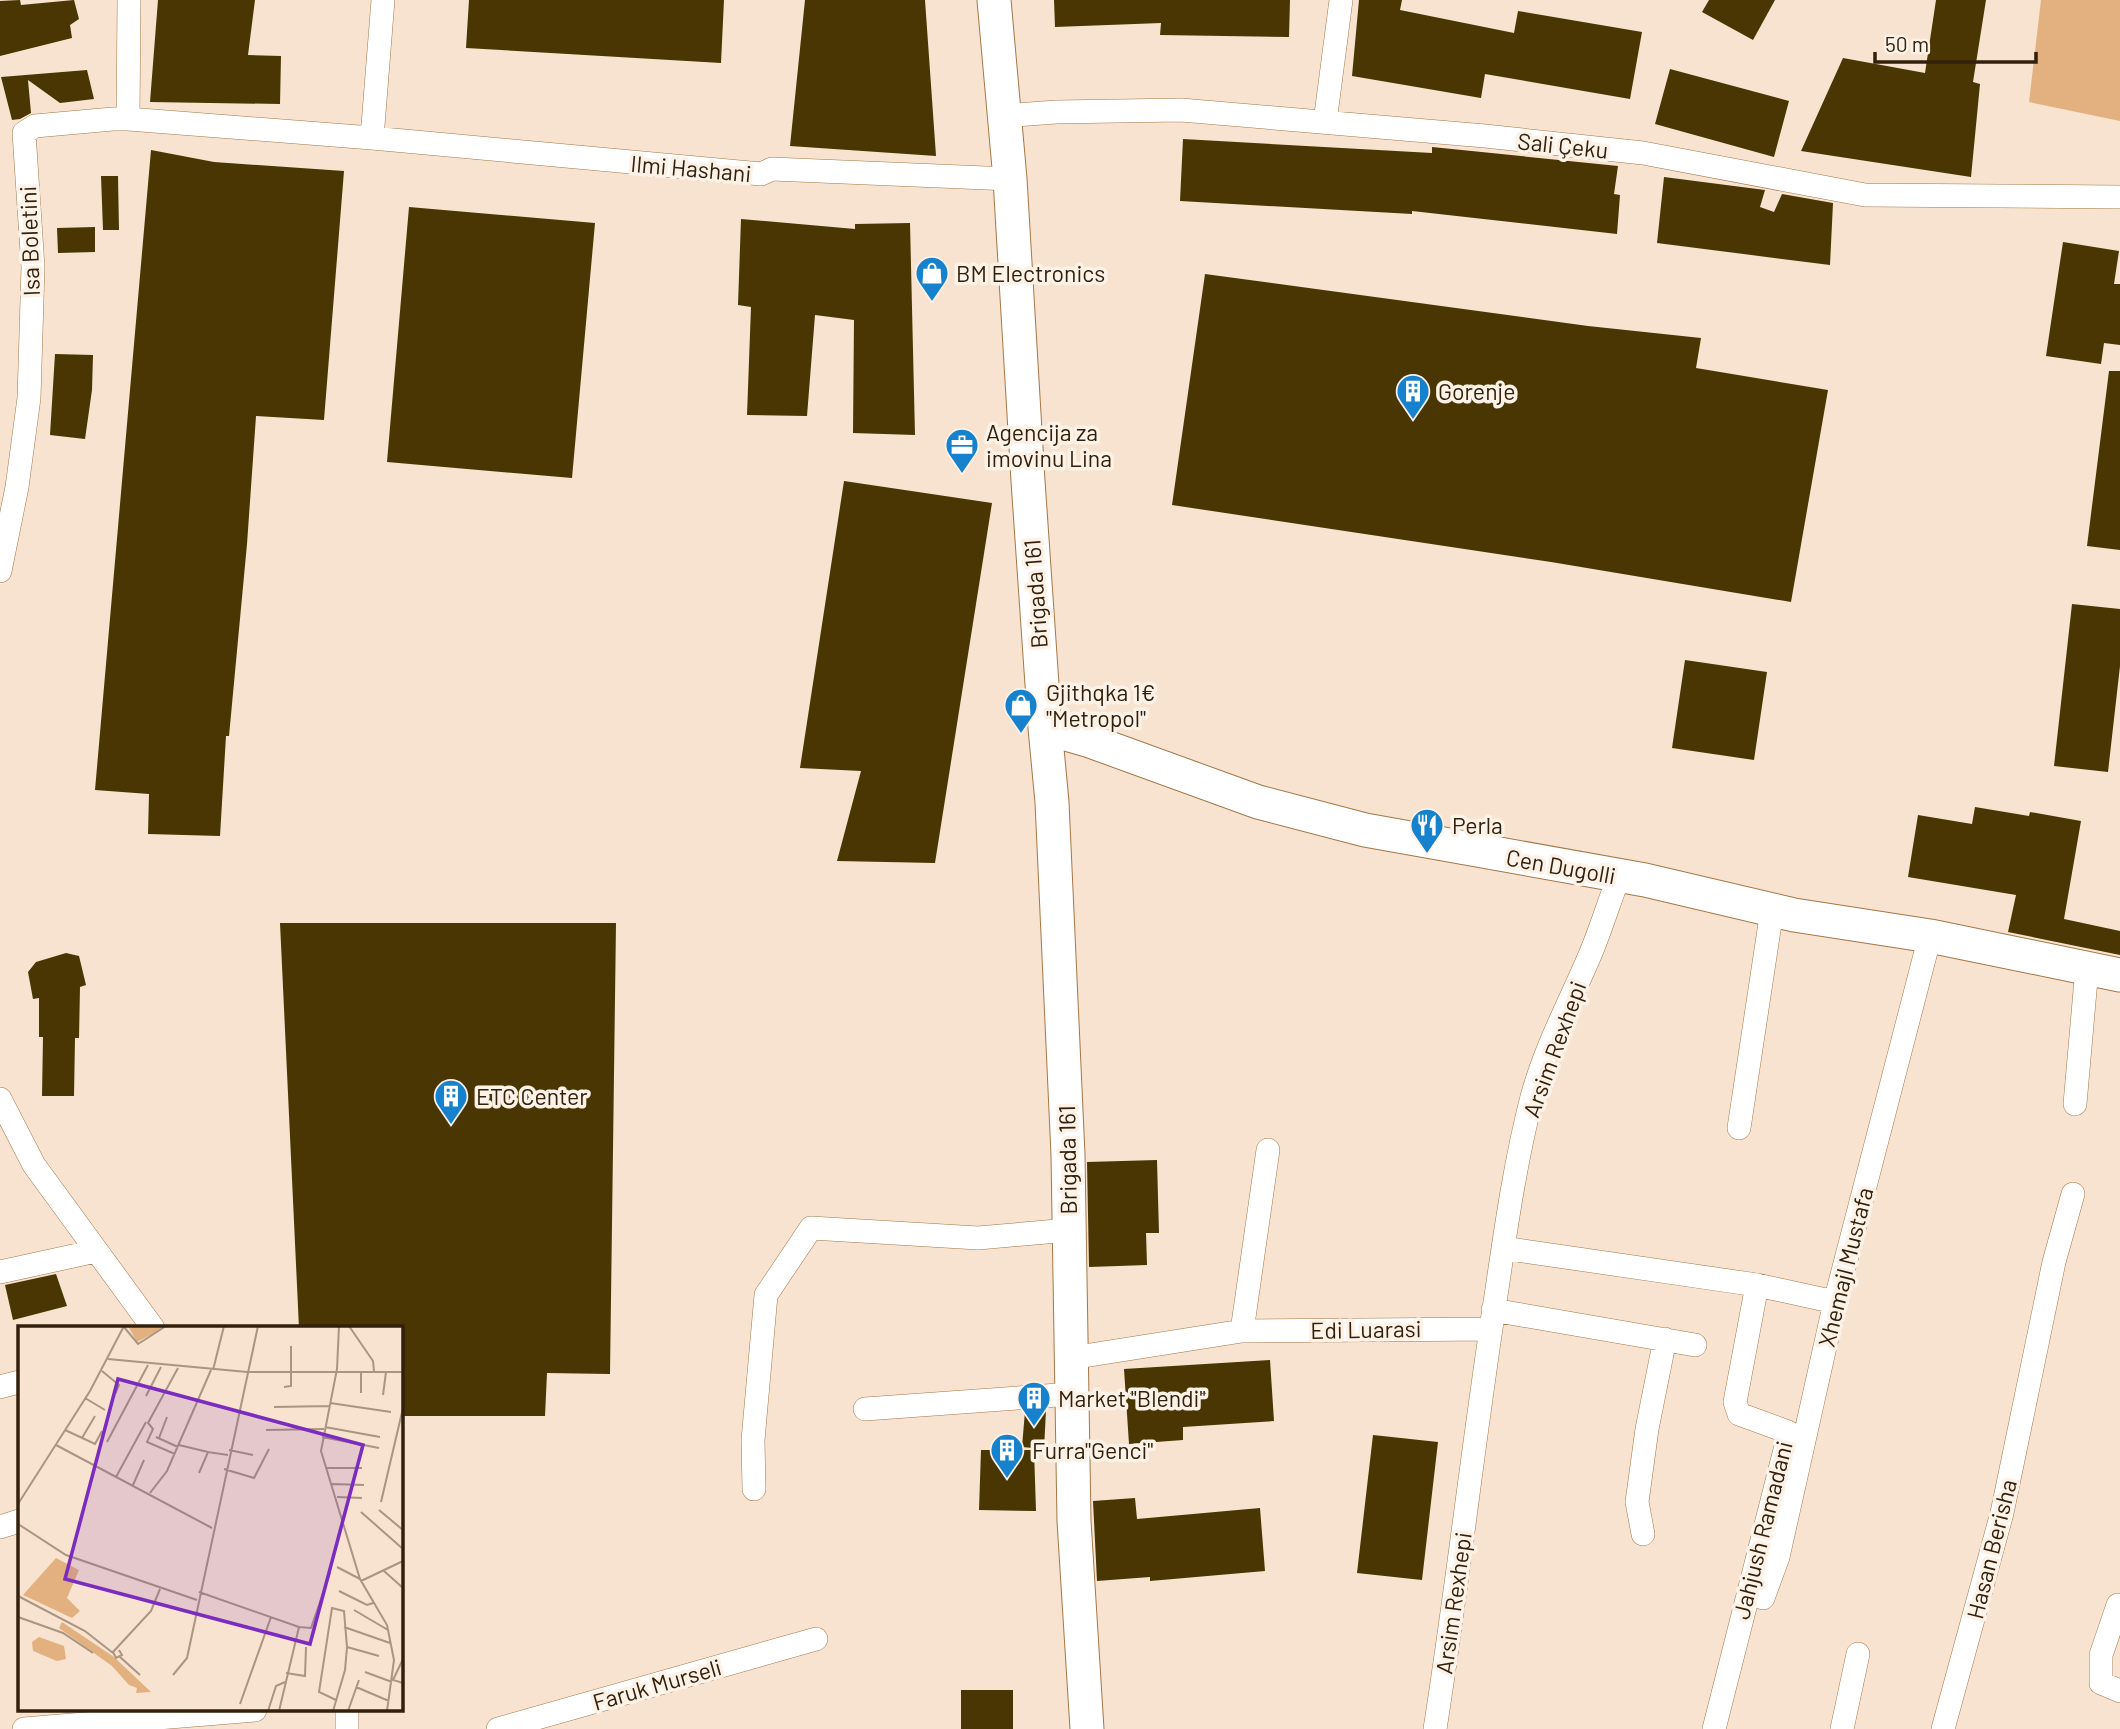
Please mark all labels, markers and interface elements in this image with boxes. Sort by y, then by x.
scale bar [1875,21,2036,65]
text: 50 m [1885,31,1929,56]
street label: Sali Çeku [1516,126,1610,164]
street label: Ilmi Hashani [630,149,752,187]
street label: Isa Boletini [13,185,45,297]
shop icon: BM Electronics [913,254,951,303]
place label: BM Electronics [956,259,1105,287]
building icon: Gorenje [1394,372,1432,421]
place label: Gorenje [1438,377,1515,405]
place label: Agencija za imovinu Lina [986,418,1112,472]
office icon: Agencija za imovinu Lina [943,426,981,475]
street label: Brigada 161 [1017,539,1053,649]
place label: Gjithqka 1€ "Metropol" [1046,678,1155,732]
shop icon: Gjithqka 1€ "Metropol" [1002,686,1040,735]
restaurant icon: Perla [1408,806,1446,855]
place label: Perla [1452,811,1503,839]
street label: Cen Dugolli [1504,843,1618,889]
street label: Arsim Rexhepi [1516,977,1592,1121]
building icon: ETC Center [432,1077,470,1126]
place label: ETC Center [476,1082,588,1110]
street label: Brigada 161 [1052,1105,1082,1215]
street label: Xhemajl Mustafa [1812,1184,1878,1350]
street label: Edi Luarasi [1310,1314,1422,1344]
inset map [18,1326,402,1712]
building icon: Market "Blendi" [1015,1379,1053,1428]
place label: Market "Blendi" [1058,1384,1205,1412]
building icon: Furra"Genci" [988,1431,1026,1480]
place label: Furra"Genci" [1032,1436,1153,1464]
street label: Jahjush Ramadani [1726,1438,1798,1622]
street label: Hasan Berisha [1960,1476,2022,1622]
street label: Arsim Rexhepi [1429,1530,1477,1676]
street label: Faruk Murseli [589,1652,725,1716]

